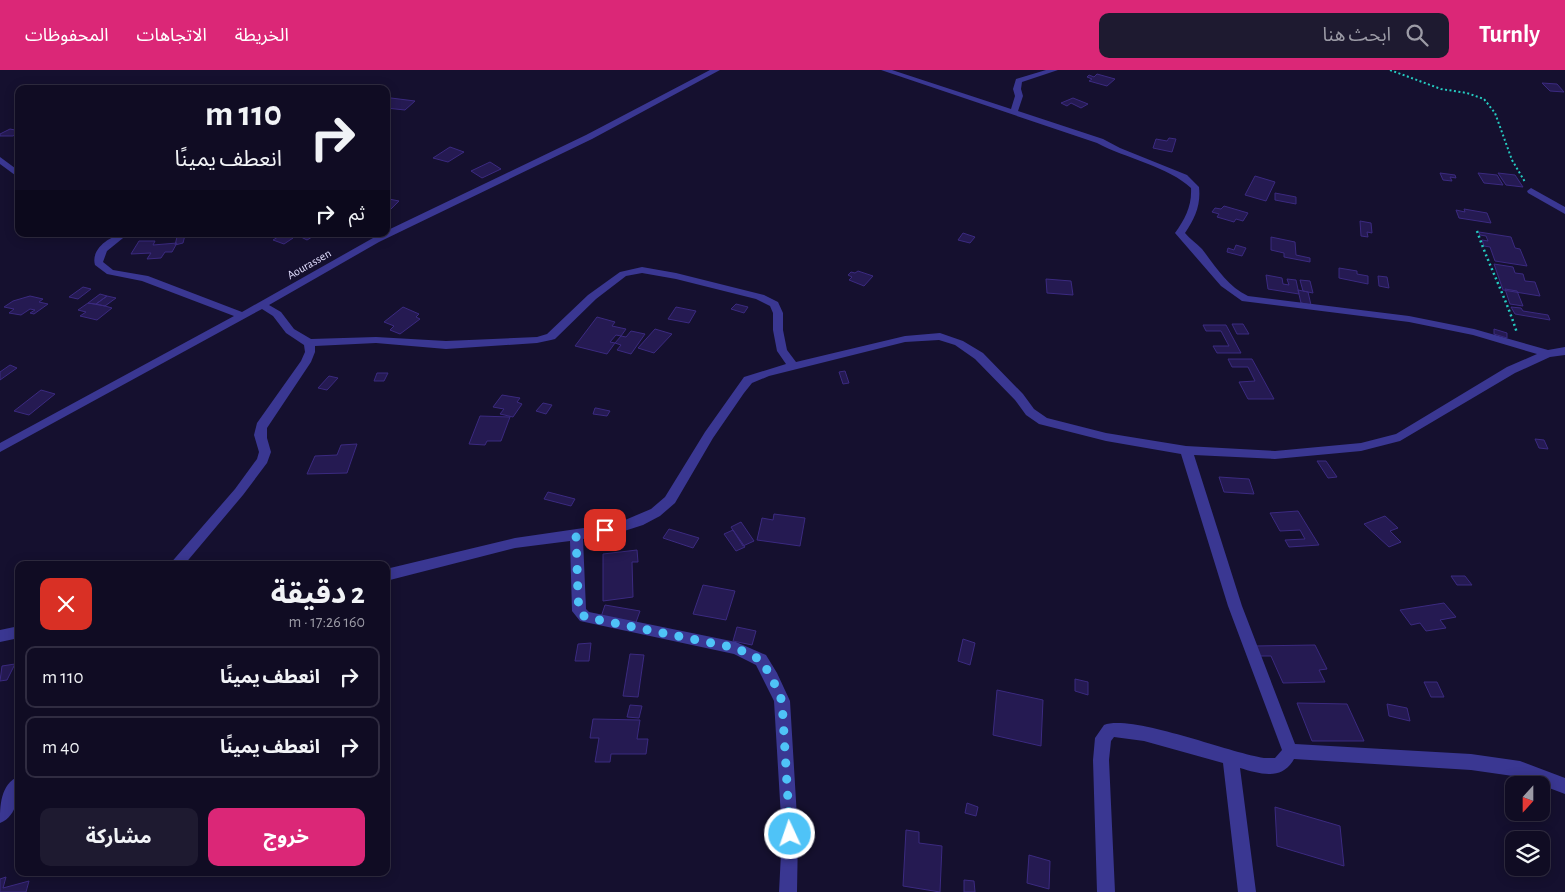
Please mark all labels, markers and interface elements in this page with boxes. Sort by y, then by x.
search box [1099,13,1449,58]
icon: search [1403,21,1431,49]
text: Turnly [1479,23,1540,47]
text: ابحث هنا [1322,26,1391,45]
text: المحفوظات [25,27,109,45]
text: الاتجاهات [137,27,207,45]
text: الخريطة [235,27,289,45]
text: 110 m [205,97,282,132]
icon: right [300,105,365,170]
text: انعطف يمينًا [175,148,282,170]
icon: right [311,200,339,228]
text: ثم [349,205,365,224]
street label: Aourassen [285,247,333,281]
pin [584,509,626,551]
icon: arrive [591,516,619,544]
button: close [40,578,92,630]
text: 2 دقيقة [271,579,365,609]
text: 160 m · 17:26 [288,614,365,630]
icon: right [335,663,363,691]
text: 110 m [42,668,83,687]
text: انعطف يمينًا [220,668,320,687]
icon: right [335,733,363,761]
text: 40 m [42,738,80,757]
text: انعطف يمينًا [220,738,320,757]
north arrow [1505,776,1550,821]
map controls [1505,776,1550,876]
position arrow [763,807,815,859]
button: مشاركة [40,808,198,866]
button: خروج [208,808,365,866]
button: layers [1505,831,1550,876]

